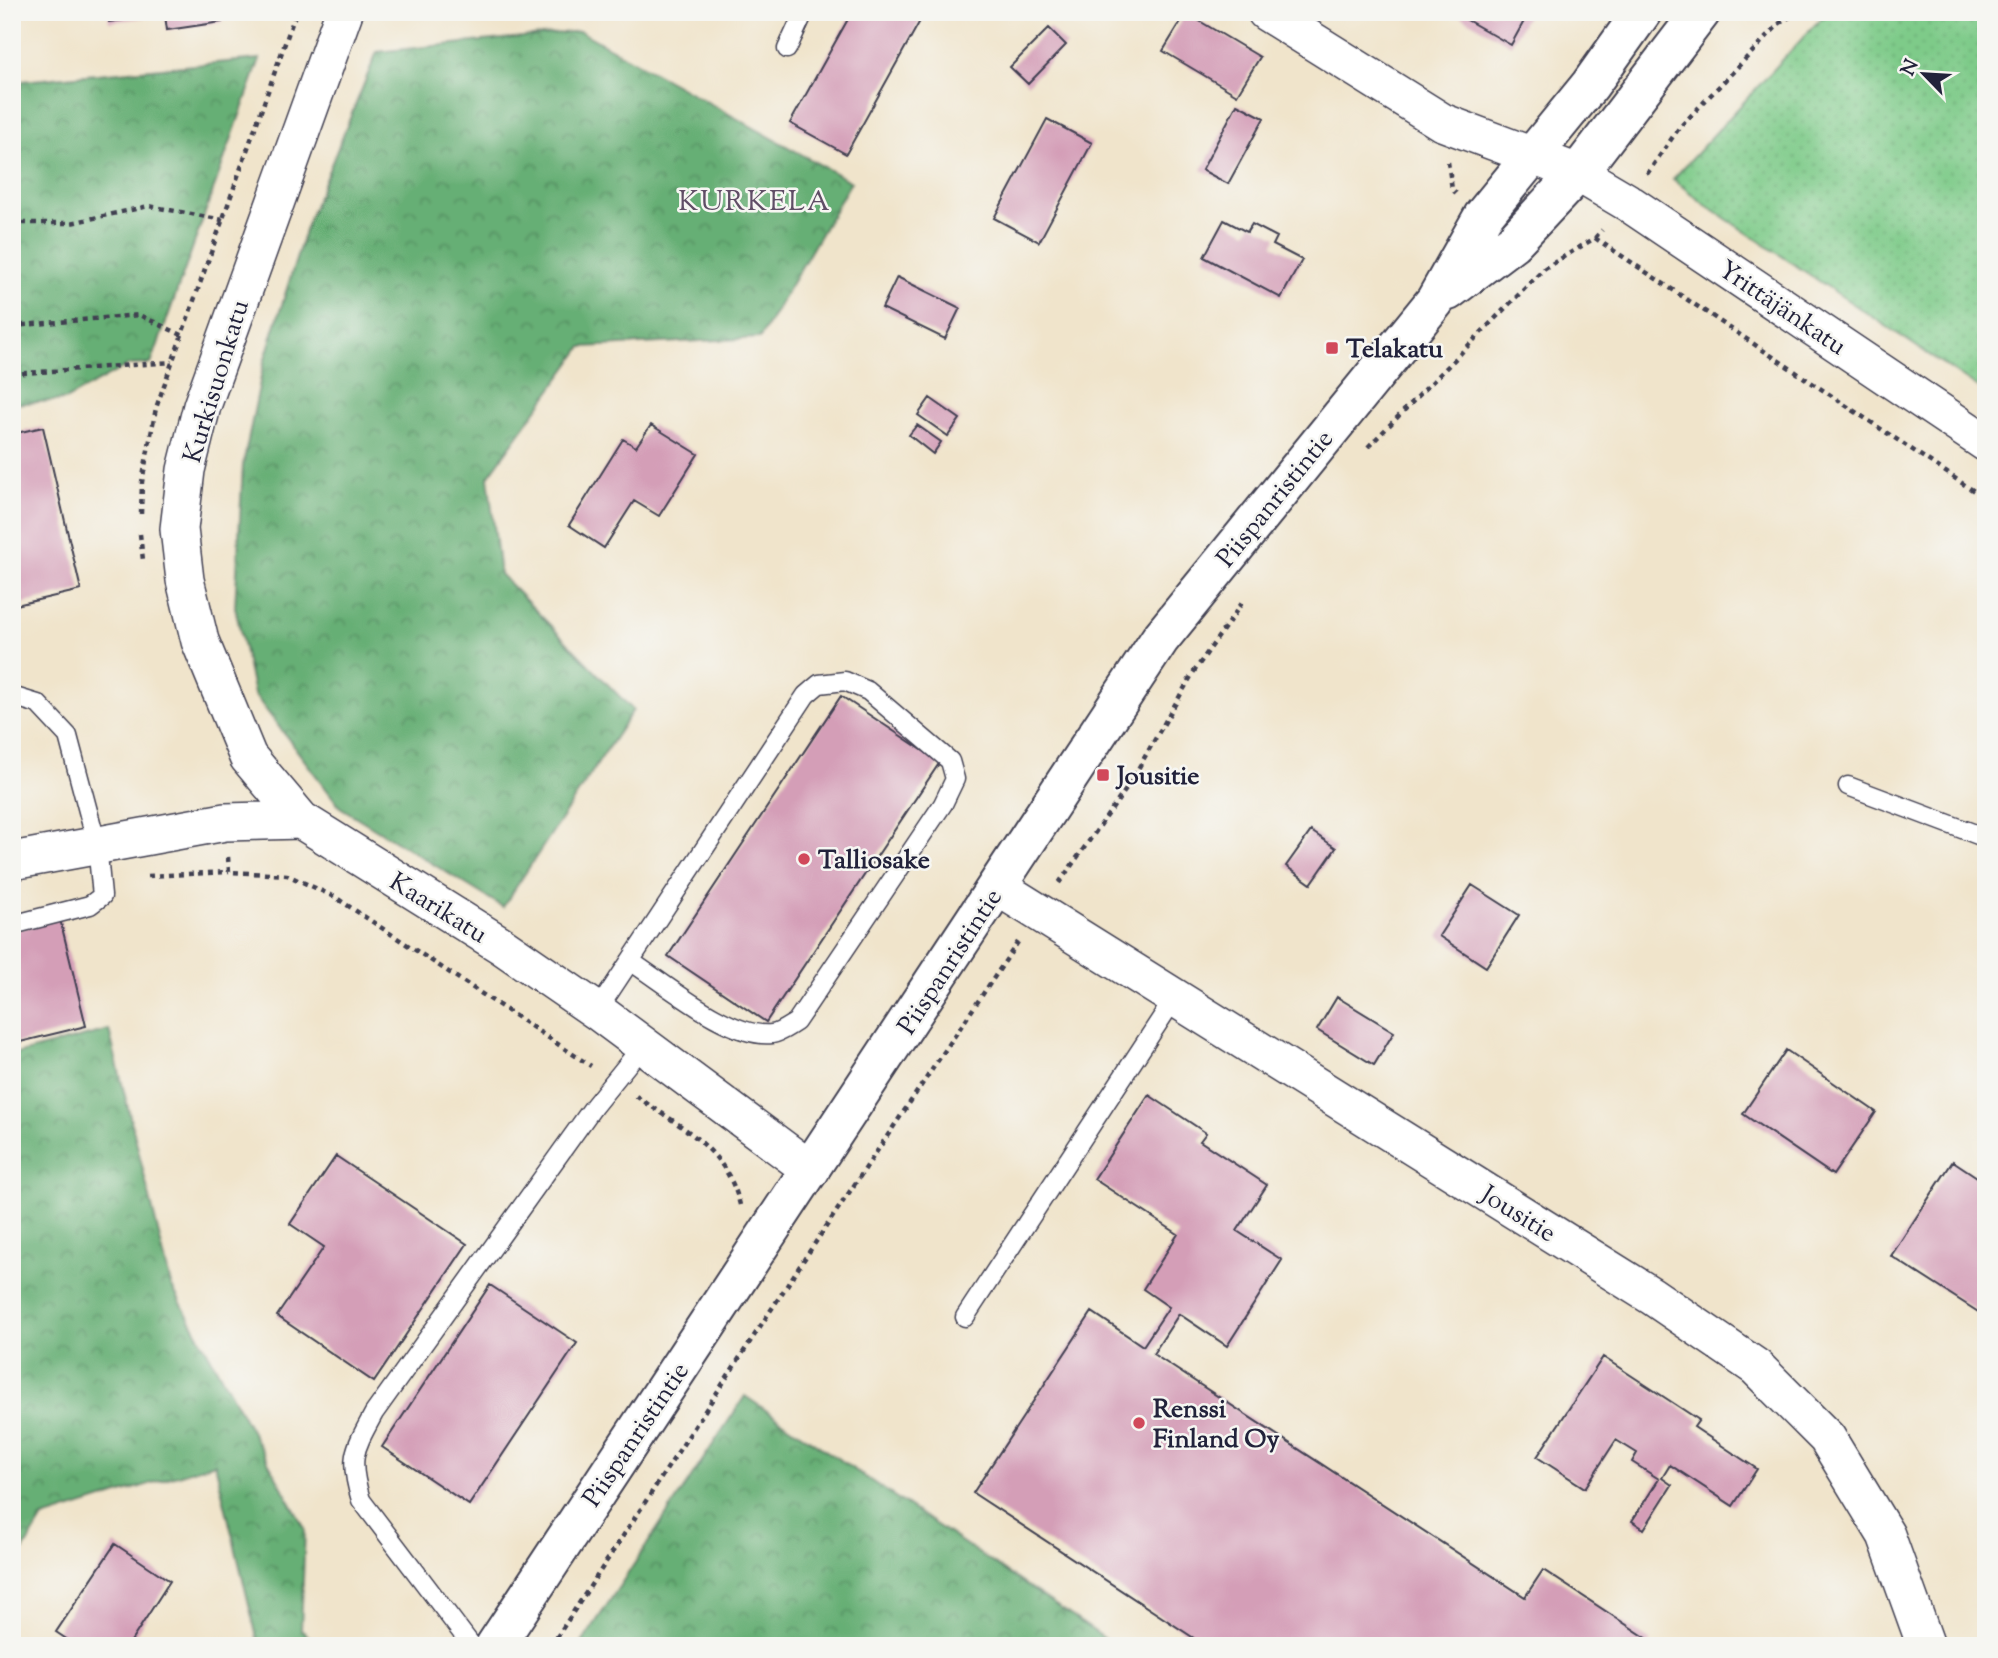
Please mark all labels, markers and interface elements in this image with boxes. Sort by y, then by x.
north arrow [1890,38,1960,108]
text: N [1895,55,1926,80]
district label: KURKELA [678,183,832,223]
street label: Yrittäjänkatu [1710,252,1853,366]
street label: Kurkisuonkatu [175,296,260,468]
place label: Telakatu [1346,332,1443,369]
marker: Telakatu [1324,340,1340,356]
street label: Piispanristintie [1209,423,1343,576]
place label: Jousitie [1115,759,1199,796]
marker: Jousitie [1095,767,1111,783]
place label: Talliosake [818,843,930,880]
marker: Talliosake [796,851,812,867]
street label: Kaarikatu [382,864,494,954]
street label: Piispanristintie [890,882,1012,1043]
street label: Jousitie [1471,1177,1562,1253]
street label: Piispanristintie [575,1355,699,1515]
place label: Renssi Finland Oy [1153,1392,1280,1459]
marker: Renssi Finland Oy [1131,1415,1147,1431]

